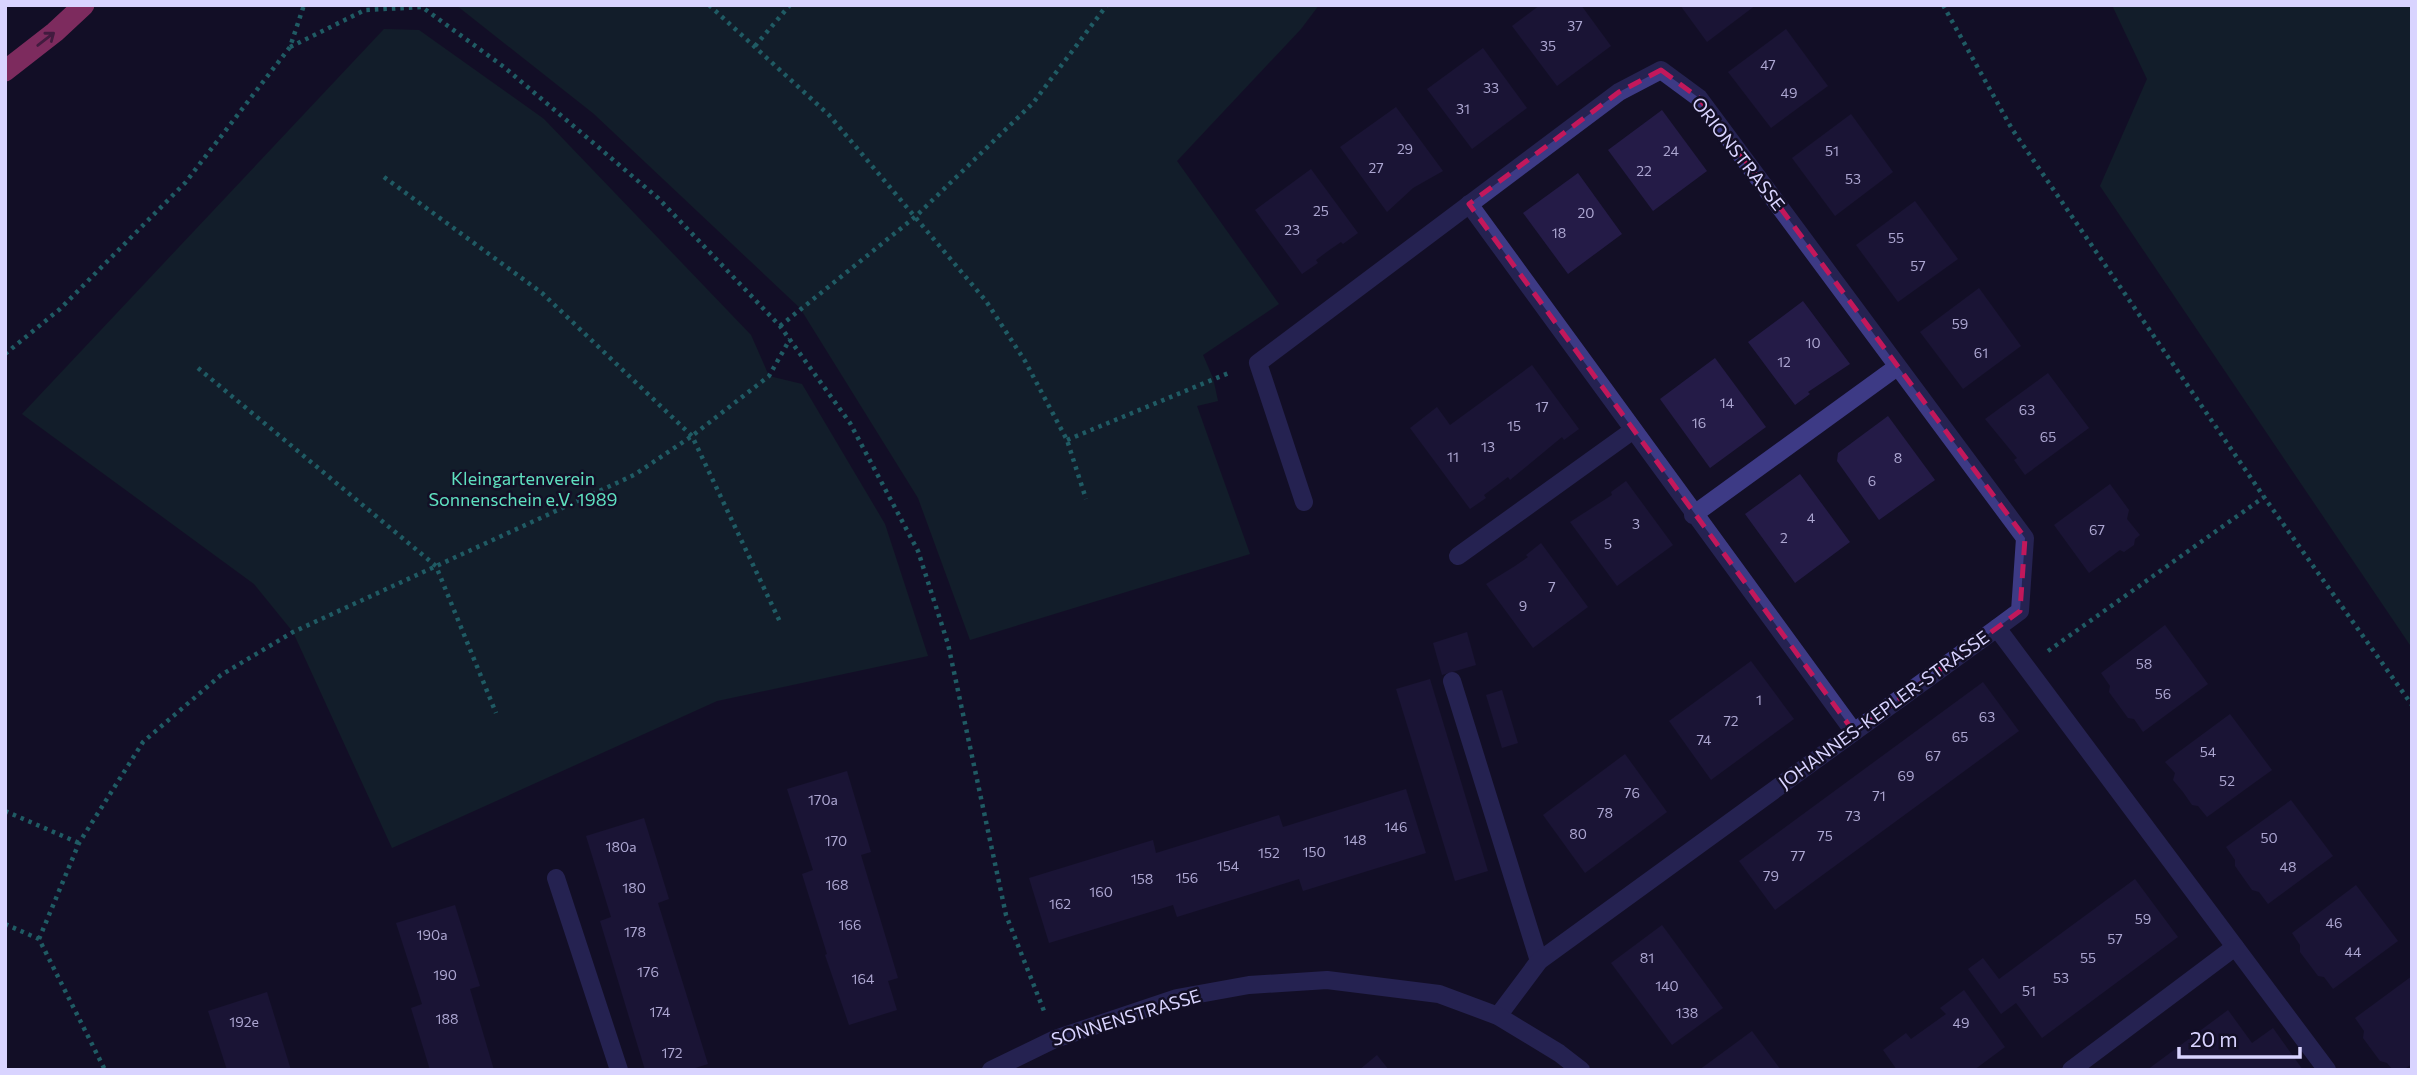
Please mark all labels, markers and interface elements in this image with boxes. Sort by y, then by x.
house number: 37 [1567,17,1583,34]
one-way arrow [36,32,54,47]
house number: 35 [1540,37,1556,54]
house number: 47 [1760,56,1776,73]
house number: 33 [1483,79,1499,96]
house number: 49 [1781,84,1797,101]
street label: ORIONSTRASSE [1688,92,1790,215]
house number: 31 [1456,100,1470,117]
house number: 29 [1397,140,1413,157]
house number: 24 [1663,142,1680,159]
house number: 51 [1825,142,1839,159]
house number: 27 [1368,159,1384,176]
house number: 22 [1636,162,1652,179]
house number: 53 [1845,170,1861,187]
house number: 25 [1313,202,1329,219]
house number: 20 [1578,204,1594,221]
house number: 23 [1284,221,1300,238]
house number: 18 [1552,224,1566,241]
house number: 55 [1888,229,1904,246]
house number: 57 [1910,257,1926,274]
house number: 59 [1952,315,1968,332]
house number: 10 [1805,334,1821,351]
house number: 61 [1974,344,1988,361]
house number: 12 [1777,353,1791,370]
house number: 14 [1720,394,1735,411]
house number: 17 [1535,398,1549,415]
house number: 63 [2019,401,2035,418]
house number: 16 [1692,414,1706,431]
house number: 15 [1507,417,1521,434]
house number: 65 [2040,428,2056,445]
house number: 13 [1481,438,1495,455]
house number: 11 [1447,448,1459,465]
house number: 8 [1894,449,1902,466]
park label: Kleingartenverein Sonnenschein e.V. 1989 [428,467,618,510]
house number: 6 [1868,472,1876,489]
house number: 4 [1807,509,1816,526]
house number: 3 [1632,515,1640,532]
house number: 67 [2089,521,2105,538]
house number: 2 [1780,529,1788,546]
house number: 5 [1604,535,1612,552]
house number: 7 [1548,578,1556,595]
house number: 9 [1519,597,1527,614]
street label: JOHANNES-KEPLER-STRASSE [1774,625,1993,793]
house number: 58 [2136,655,2152,672]
house number: 56 [2155,685,2171,702]
house number: 1 [1756,691,1762,708]
house number: 63 [1979,708,1995,725]
house number: 72 [1723,712,1739,729]
house number: 65 [1952,728,1968,745]
house number: 74 [1697,731,1712,748]
house number: 54 [2200,743,2217,760]
house number: 67 [1925,747,1941,764]
house number: 69 [1898,767,1914,784]
house number: 52 [2219,772,2235,789]
house number: 76 [1624,784,1640,801]
house number: 71 [1872,787,1886,804]
house number: 170a [808,791,838,808]
house number: 78 [1597,804,1613,821]
house number: 73 [1845,807,1861,824]
house number: 146 [1385,818,1407,835]
house number: 80 [1569,825,1587,842]
house number: 75 [1817,827,1833,844]
house number: 50 [2260,829,2278,846]
house number: 148 [1344,831,1366,848]
house number: 170 [825,832,847,849]
house number: 180a [606,838,636,855]
house number: 150 [1302,843,1326,860]
house number: 152 [1258,844,1280,861]
house number: 77 [1791,847,1805,864]
house number: 154 [1217,857,1240,874]
house number: 48 [2280,858,2296,875]
house number: 79 [1763,867,1779,884]
house number: 156 [1176,869,1198,886]
house number: 158 [1131,870,1153,887]
house number: 168 [826,876,848,893]
house number: 180 [622,879,646,896]
house number: 160 [1089,883,1113,900]
house number: 162 [1049,895,1071,912]
house number: 59 [2135,910,2151,927]
house number: 46 [2326,914,2342,931]
house number: 166 [839,916,861,933]
house number: 178 [624,923,646,940]
house number: 190a [417,926,447,943]
house number: 57 [2107,930,2123,947]
house number: 44 [2345,943,2362,960]
house number: 81 [1640,949,1654,966]
house number: 55 [2080,949,2096,966]
house number: 176 [637,963,659,980]
house number: 190 [433,966,457,983]
house number: 53 [2053,969,2069,986]
house number: 164 [852,970,875,987]
house number: 140 [1655,977,1679,994]
house number: 51 [2022,982,2036,999]
street label: SONNENSTRASSE [1048,984,1203,1050]
house number: 174 [650,1003,671,1020]
house number: 138 [1676,1004,1698,1021]
house number: 188 [436,1010,458,1027]
house number: 192e [229,1013,259,1030]
house number: 49 [1953,1014,1969,1031]
scale bar [2179,1016,2300,1060]
text: 20 m [2190,1026,2238,1051]
house number: 172 [661,1044,683,1061]

